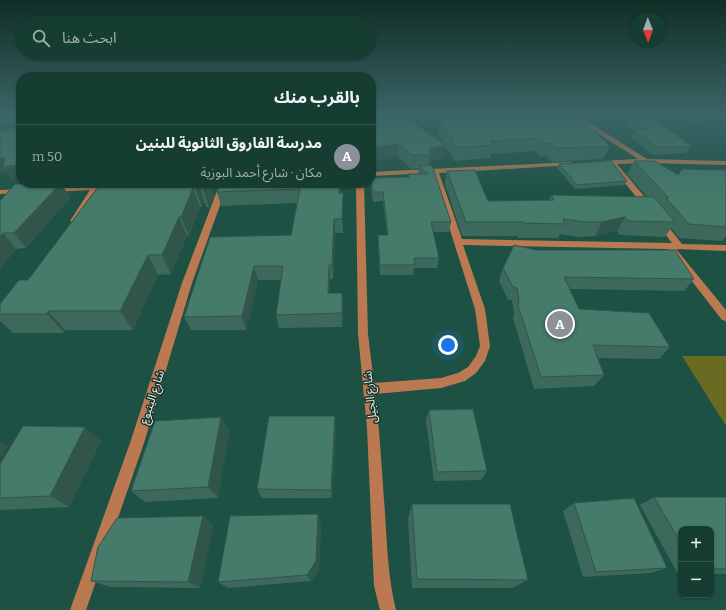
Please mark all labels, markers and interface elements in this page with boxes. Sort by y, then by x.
north arrow [630,12,666,48]
search box [16,16,376,60]
icon: search [30,27,52,49]
text: ابحث هنا [62,29,117,47]
text: بالقرب منك [274,87,360,108]
text: مدرسة الفاروق الثانوية للبنين [136,134,322,152]
text: 50 m [32,149,62,164]
text: A [342,149,352,164]
text: مكان · شارع أحمد البوزية [201,165,322,180]
pin: A [547,309,573,339]
your location [438,335,458,355]
street label: شارع الينبوع [137,368,169,427]
street label: شارع الجيل [360,370,382,424]
map controls [678,526,714,598]
button: + [678,526,714,562]
button: − [678,562,714,598]

